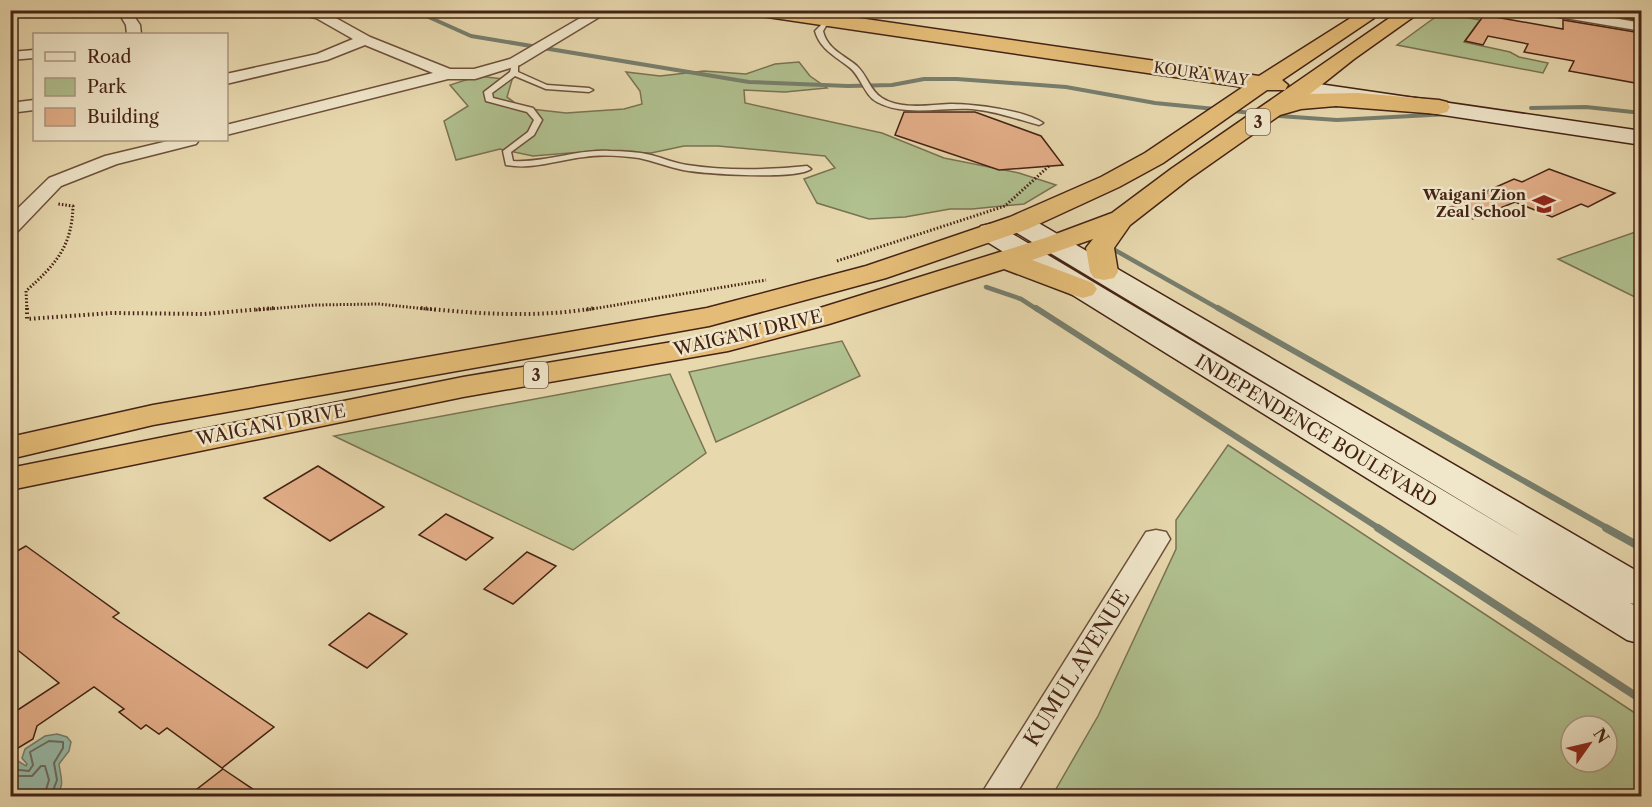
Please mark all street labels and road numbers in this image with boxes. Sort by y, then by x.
street label: KOURA WAY [1152,57,1250,90]
road number: 3 [1246,109,1270,135]
street label: WAIGANI DRIVE [670,305,825,361]
street label: INDEPENDENCE BOULEVARD [1191,350,1441,512]
road number: 3 [524,362,548,388]
street label: WAIGANI DRIVE [193,400,348,450]
street label: KUMUL AVENUE [1018,585,1135,750]

